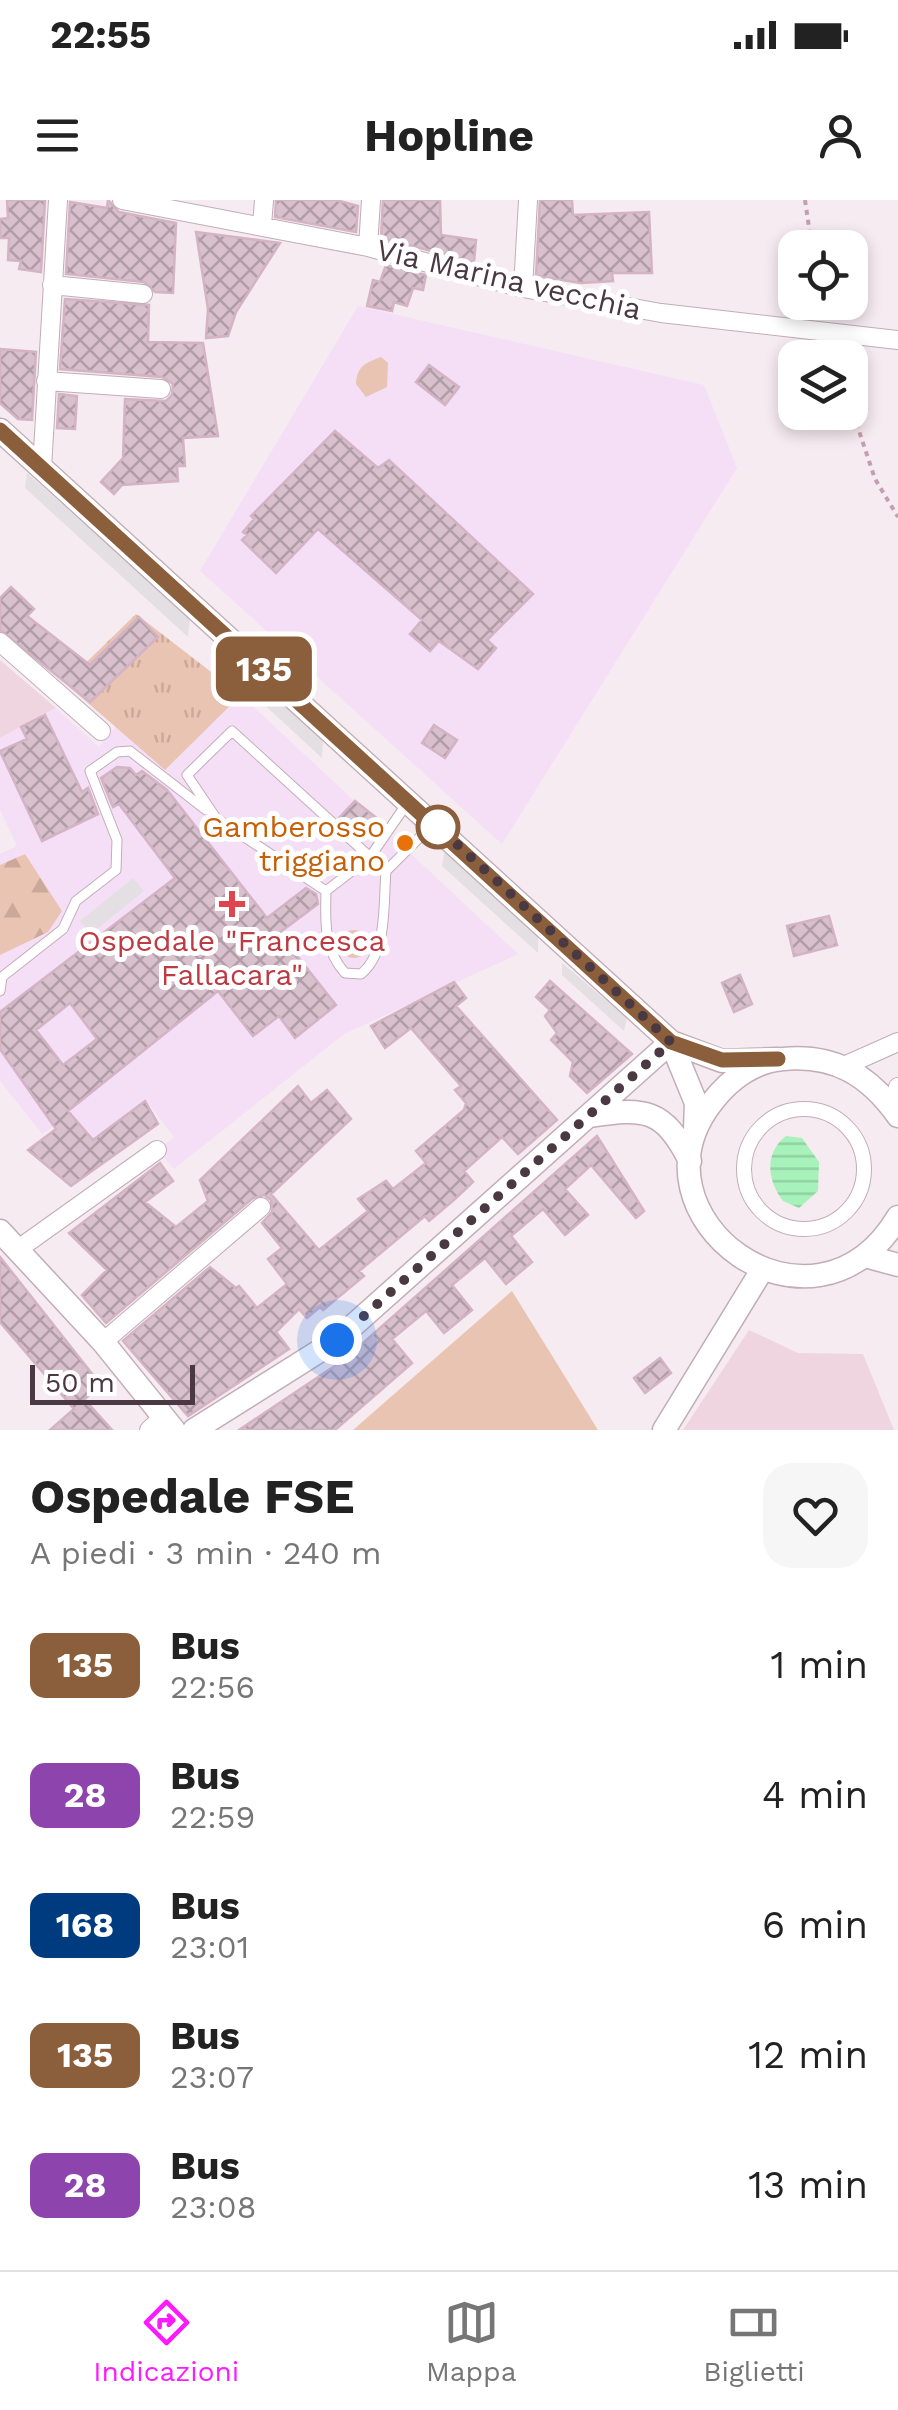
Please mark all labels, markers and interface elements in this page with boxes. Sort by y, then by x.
text: 22:55 [50,13,151,57]
icon: menu [30,108,85,163]
icon: person [813,108,868,163]
text: Hopline [364,109,534,162]
map controls [778,230,868,430]
button: locate [778,230,868,320]
street label: Via Marina vecchia [373,231,645,327]
button: layers [778,340,868,430]
line badge: 135 [206,636,322,702]
text: 135 [236,648,292,690]
unlabelled marker [417,806,459,848]
place label: Gamberosso triggiano [202,809,385,878]
marker: Gamberosso triggiano [394,832,416,854]
marker: Ospedale "Francesca Fallacara" [219,891,245,917]
place label: Ospedale "Francesca Fallacara" [78,923,386,992]
your location [312,1315,362,1365]
scale bar [30,1360,195,1404]
text: 50 m [45,1366,115,1399]
button: heart [763,1463,868,1568]
text: Ospedale FSE [30,1468,355,1525]
text: A piedi · 3 min · 240 m [30,1534,381,1572]
text: Bus [170,1624,240,1668]
text: 1 min [770,1643,868,1687]
text: 135 [57,1644,113,1686]
text: 22:56 [170,1668,255,1706]
text: Bus [170,1754,240,1798]
text: 4 min [762,1773,868,1817]
text: 28 [64,1774,106,1816]
text: 22:59 [170,1798,255,1836]
text: Bus [170,1884,240,1928]
text: 6 min [762,1903,868,1947]
text: 168 [56,1904,114,1946]
text: 23:01 [170,1928,249,1966]
text: Bus [170,2014,240,2058]
text: 12 min [748,2033,868,2077]
text: 135 [57,2034,113,2076]
text: 23:07 [170,2058,254,2096]
text: Bus [170,2144,240,2188]
text: 13 min [748,2163,868,2207]
text: 28 [64,2164,106,2206]
text: 23:08 [170,2188,256,2226]
tab: Indicazioni [93,2295,239,2388]
tab: Mappa [426,2295,517,2388]
tab: Biglietti [703,2295,805,2388]

